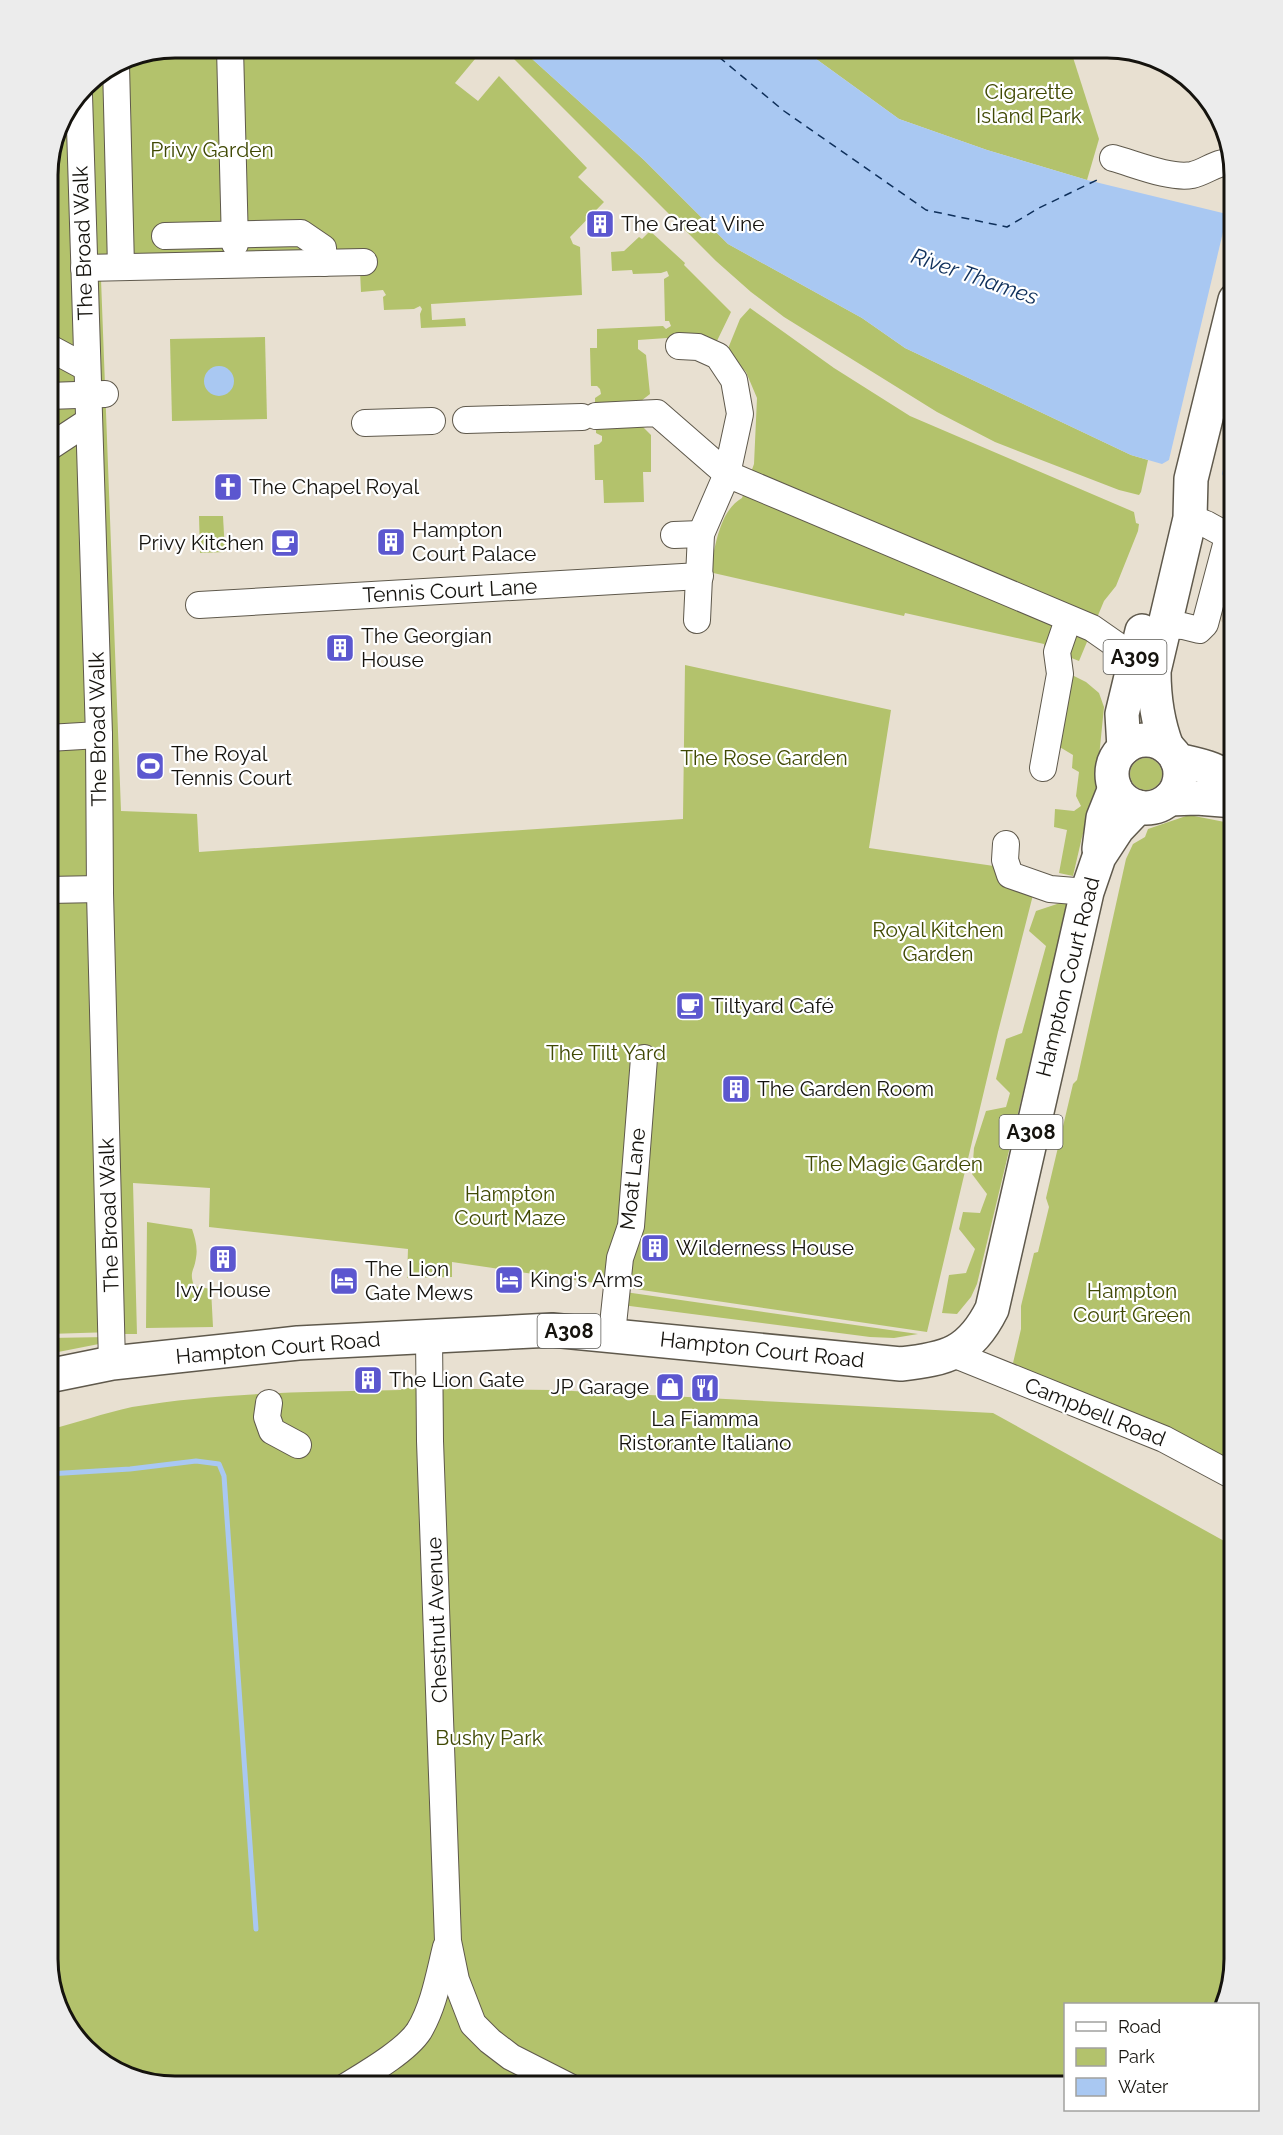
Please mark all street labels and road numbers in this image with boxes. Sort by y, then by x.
street label: The Broad Walk [67,165,98,321]
street label: Tennis Court Lane [362,573,538,608]
road number: A309 [1104,640,1166,674]
street label: The Broad Walk [84,652,111,806]
street label: Hampton Court Road [1031,874,1104,1080]
road number: A308 [1000,1115,1062,1149]
street label: Moat Lane [615,1127,650,1231]
street label: The Broad Walk [93,1137,124,1293]
road number: A308 [538,1314,600,1348]
street label: Hampton Court Road [175,1326,381,1369]
street label: Hampton Court Road [659,1326,865,1373]
street label: Campbell Road [1021,1372,1169,1451]
street label: Chestnut Avenue [421,1536,452,1704]

